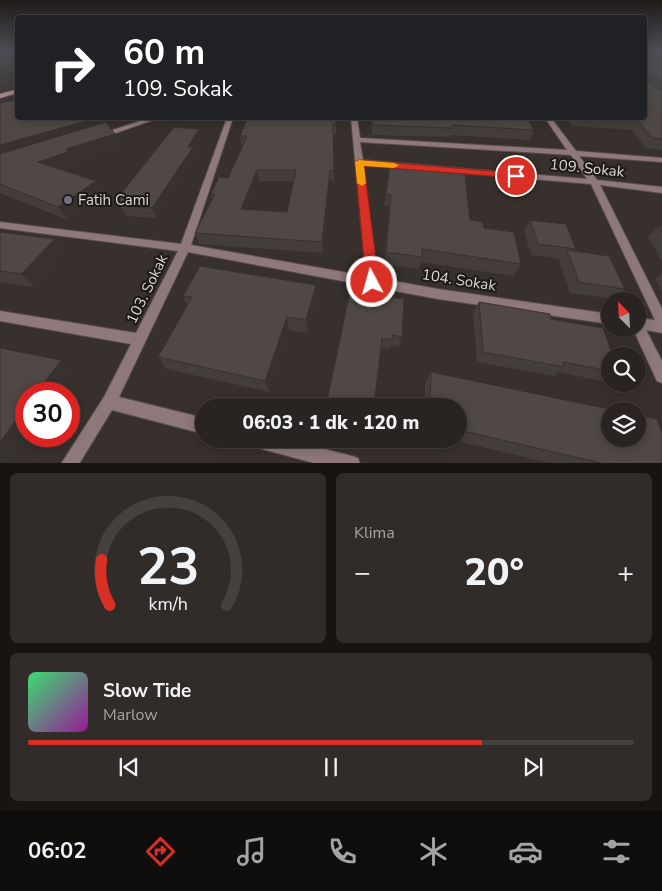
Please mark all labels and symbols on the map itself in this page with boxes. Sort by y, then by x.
street label: 109. Sokak [549,154,626,182]
pin [495,155,537,197]
place label: Fatih Cami [78,190,149,210]
marker: Fatih Cami [62,194,74,206]
street label: 103. Sokak [122,251,173,327]
position arrow [345,255,397,307]
street label: 104. Sokak [421,264,498,296]
north arrow [601,292,646,338]
speed limit sign: 30 [15,382,80,447]

